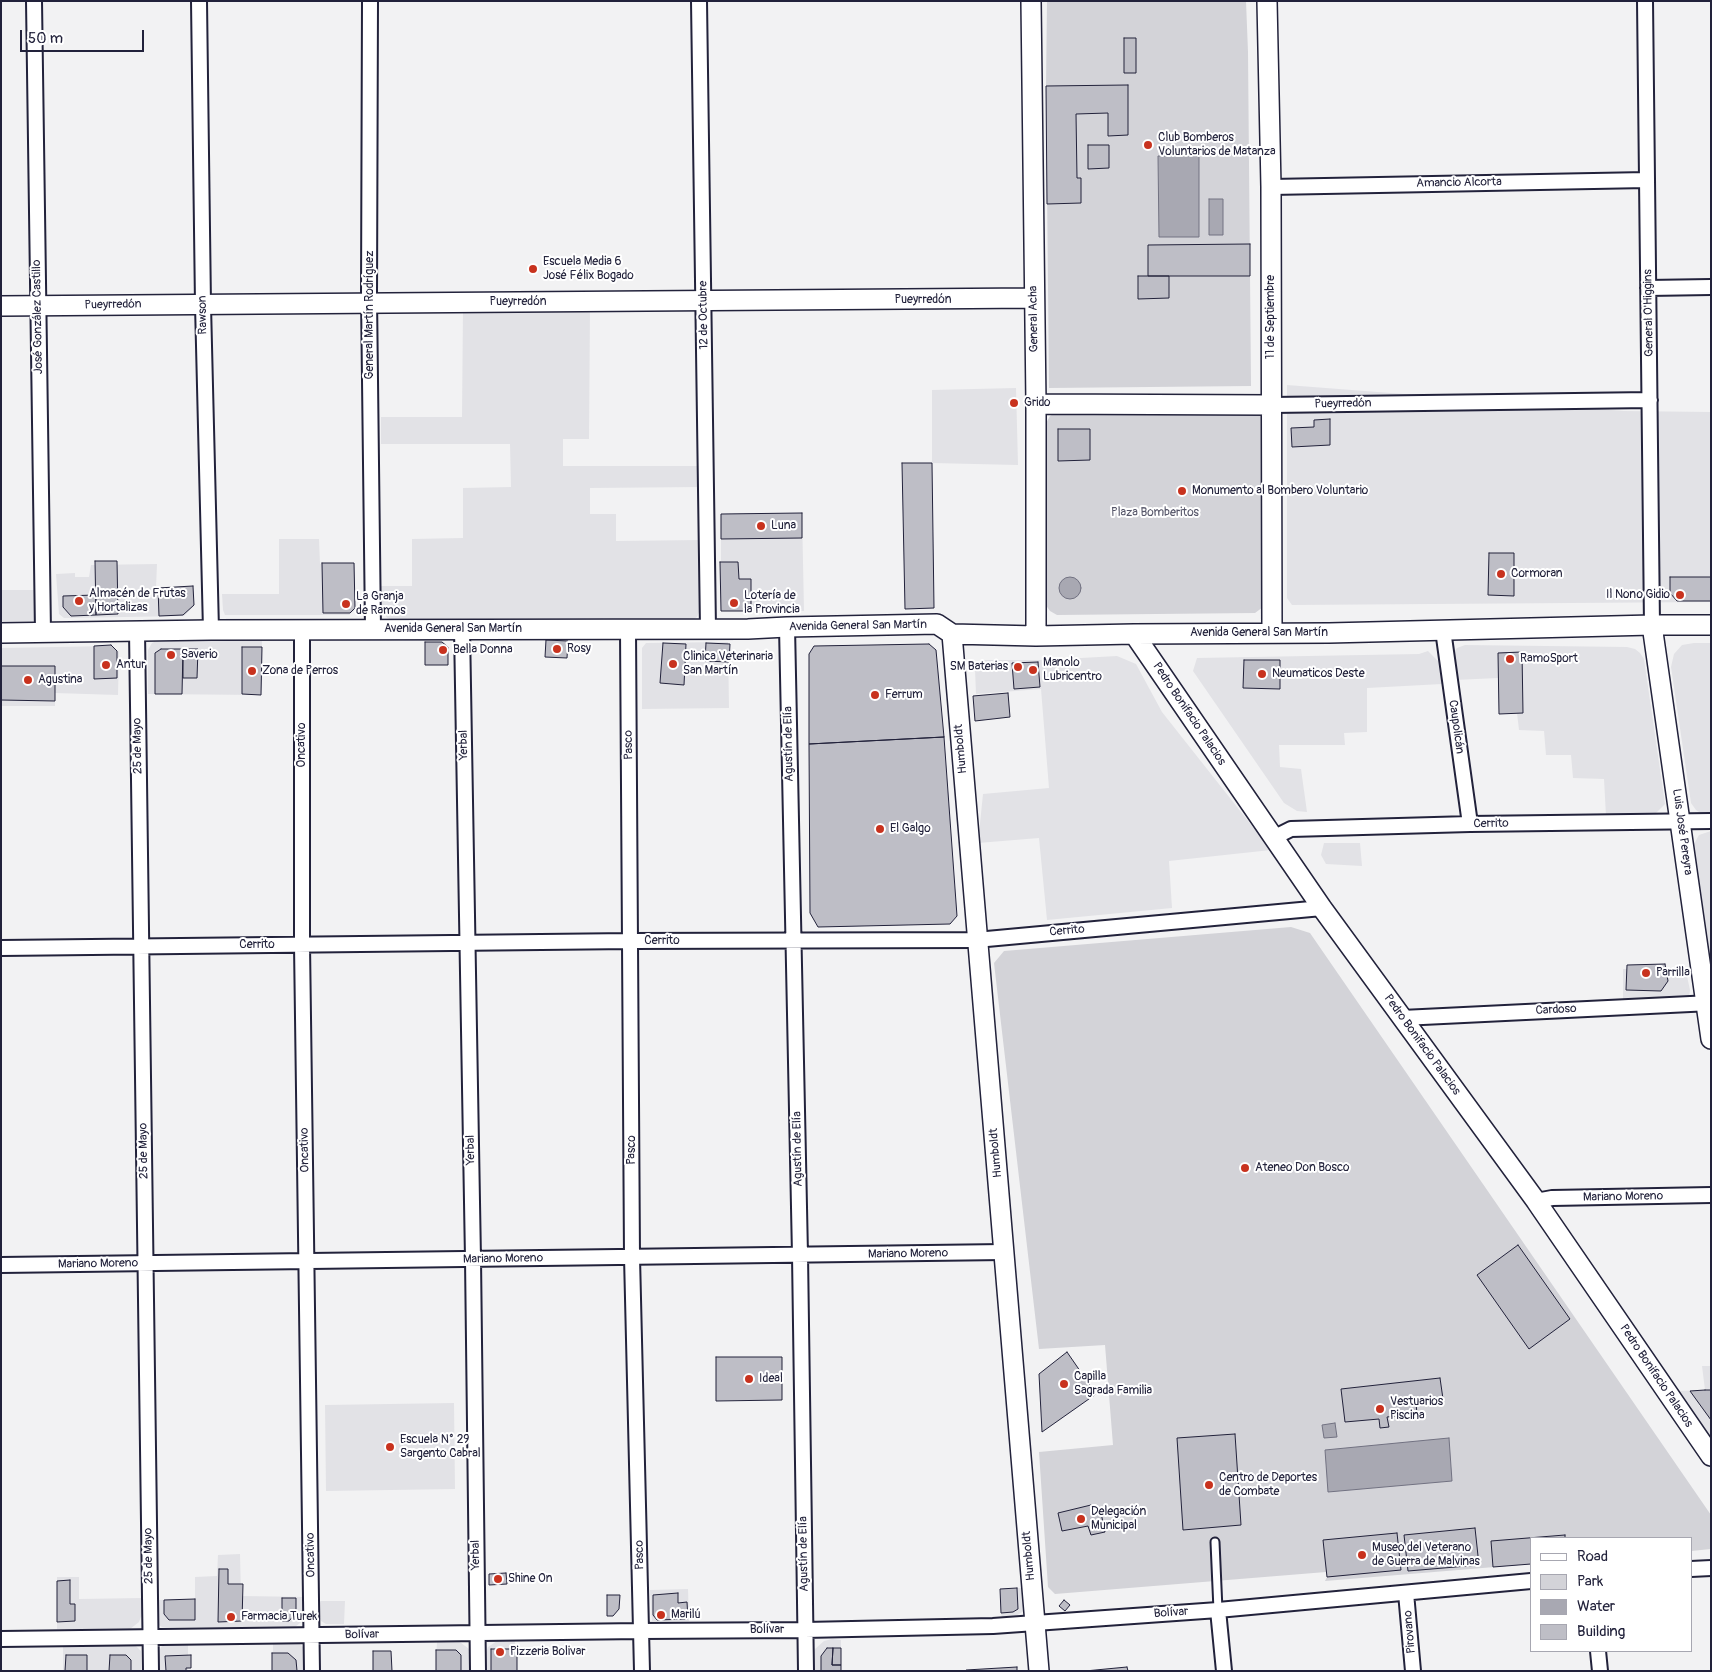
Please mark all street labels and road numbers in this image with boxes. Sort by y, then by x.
street label: Amancio Alcorta [1416,175,1502,191]
street label: General Martín Rodríguez [363,251,377,379]
street label: José González Castillo [30,260,46,374]
street label: General O'Higgins [1641,269,1657,357]
street label: 11 de Septiembre [1264,275,1278,359]
street label: 12 de Octubre [696,280,712,350]
street label: General Acha [1026,286,1042,352]
street label: Pueyrredón [894,293,952,307]
street label: Rawson [195,295,211,335]
street label: Pueyrredón [489,295,547,309]
street label: Pueyrredón [84,297,142,313]
street label: Pueyrredón [1314,396,1372,412]
street label: Avenida General San Martín [789,618,927,634]
street label: Avenida General San Martín [384,622,522,636]
street label: Avenida General San Martín [1190,626,1328,640]
street label: Pedro Bonifacio Palacios [1149,660,1229,768]
street label: Caupolicán [1445,699,1467,755]
street label: Agustín de Elía [781,706,797,782]
street label: 25 de Mayo [130,718,146,774]
street label: Oncativo [295,723,309,767]
street label: Humboldt [952,724,970,774]
street label: Yerbal [457,730,471,760]
street label: Pasco [622,730,636,760]
street label: Luis José Pereyra [1669,788,1695,876]
street label: Cerrito [1473,816,1509,832]
street label: Cerrito [1049,922,1085,940]
street label: Cerrito [644,934,680,948]
street label: Cerrito [239,938,275,952]
street label: Pedro Bonifacio Palacios [1381,992,1463,1098]
street label: Cardoso [1535,1002,1577,1018]
street label: Agustín de Elía [790,1111,806,1187]
street label: 25 de Mayo [136,1123,152,1179]
street label: Oncativo [297,1127,313,1173]
street label: Humboldt [987,1128,1005,1178]
street label: Yerbal [464,1135,478,1165]
street label: Pasco [625,1135,639,1165]
street label: Mariano Moreno [1583,1189,1663,1205]
street label: Mariano Moreno [868,1246,948,1262]
street label: Mariano Moreno [463,1251,543,1267]
street label: Mariano Moreno [58,1256,138,1272]
street label: Pedro Bonifacio Palacios [1616,1322,1696,1430]
street label: Agustín de Elía [796,1516,812,1592]
street label: 25 de Mayo [141,1528,157,1584]
street label: Humboldt [1020,1531,1038,1581]
street label: Oncativo [303,1532,319,1578]
street label: Yerbal [469,1540,483,1570]
street label: Pasco [633,1540,647,1570]
street label: Bolívar [1153,1605,1189,1621]
street label: Pirovano [1401,1610,1419,1654]
street label: Bolívar [750,1623,784,1637]
street label: Bolívar [345,1627,379,1643]

